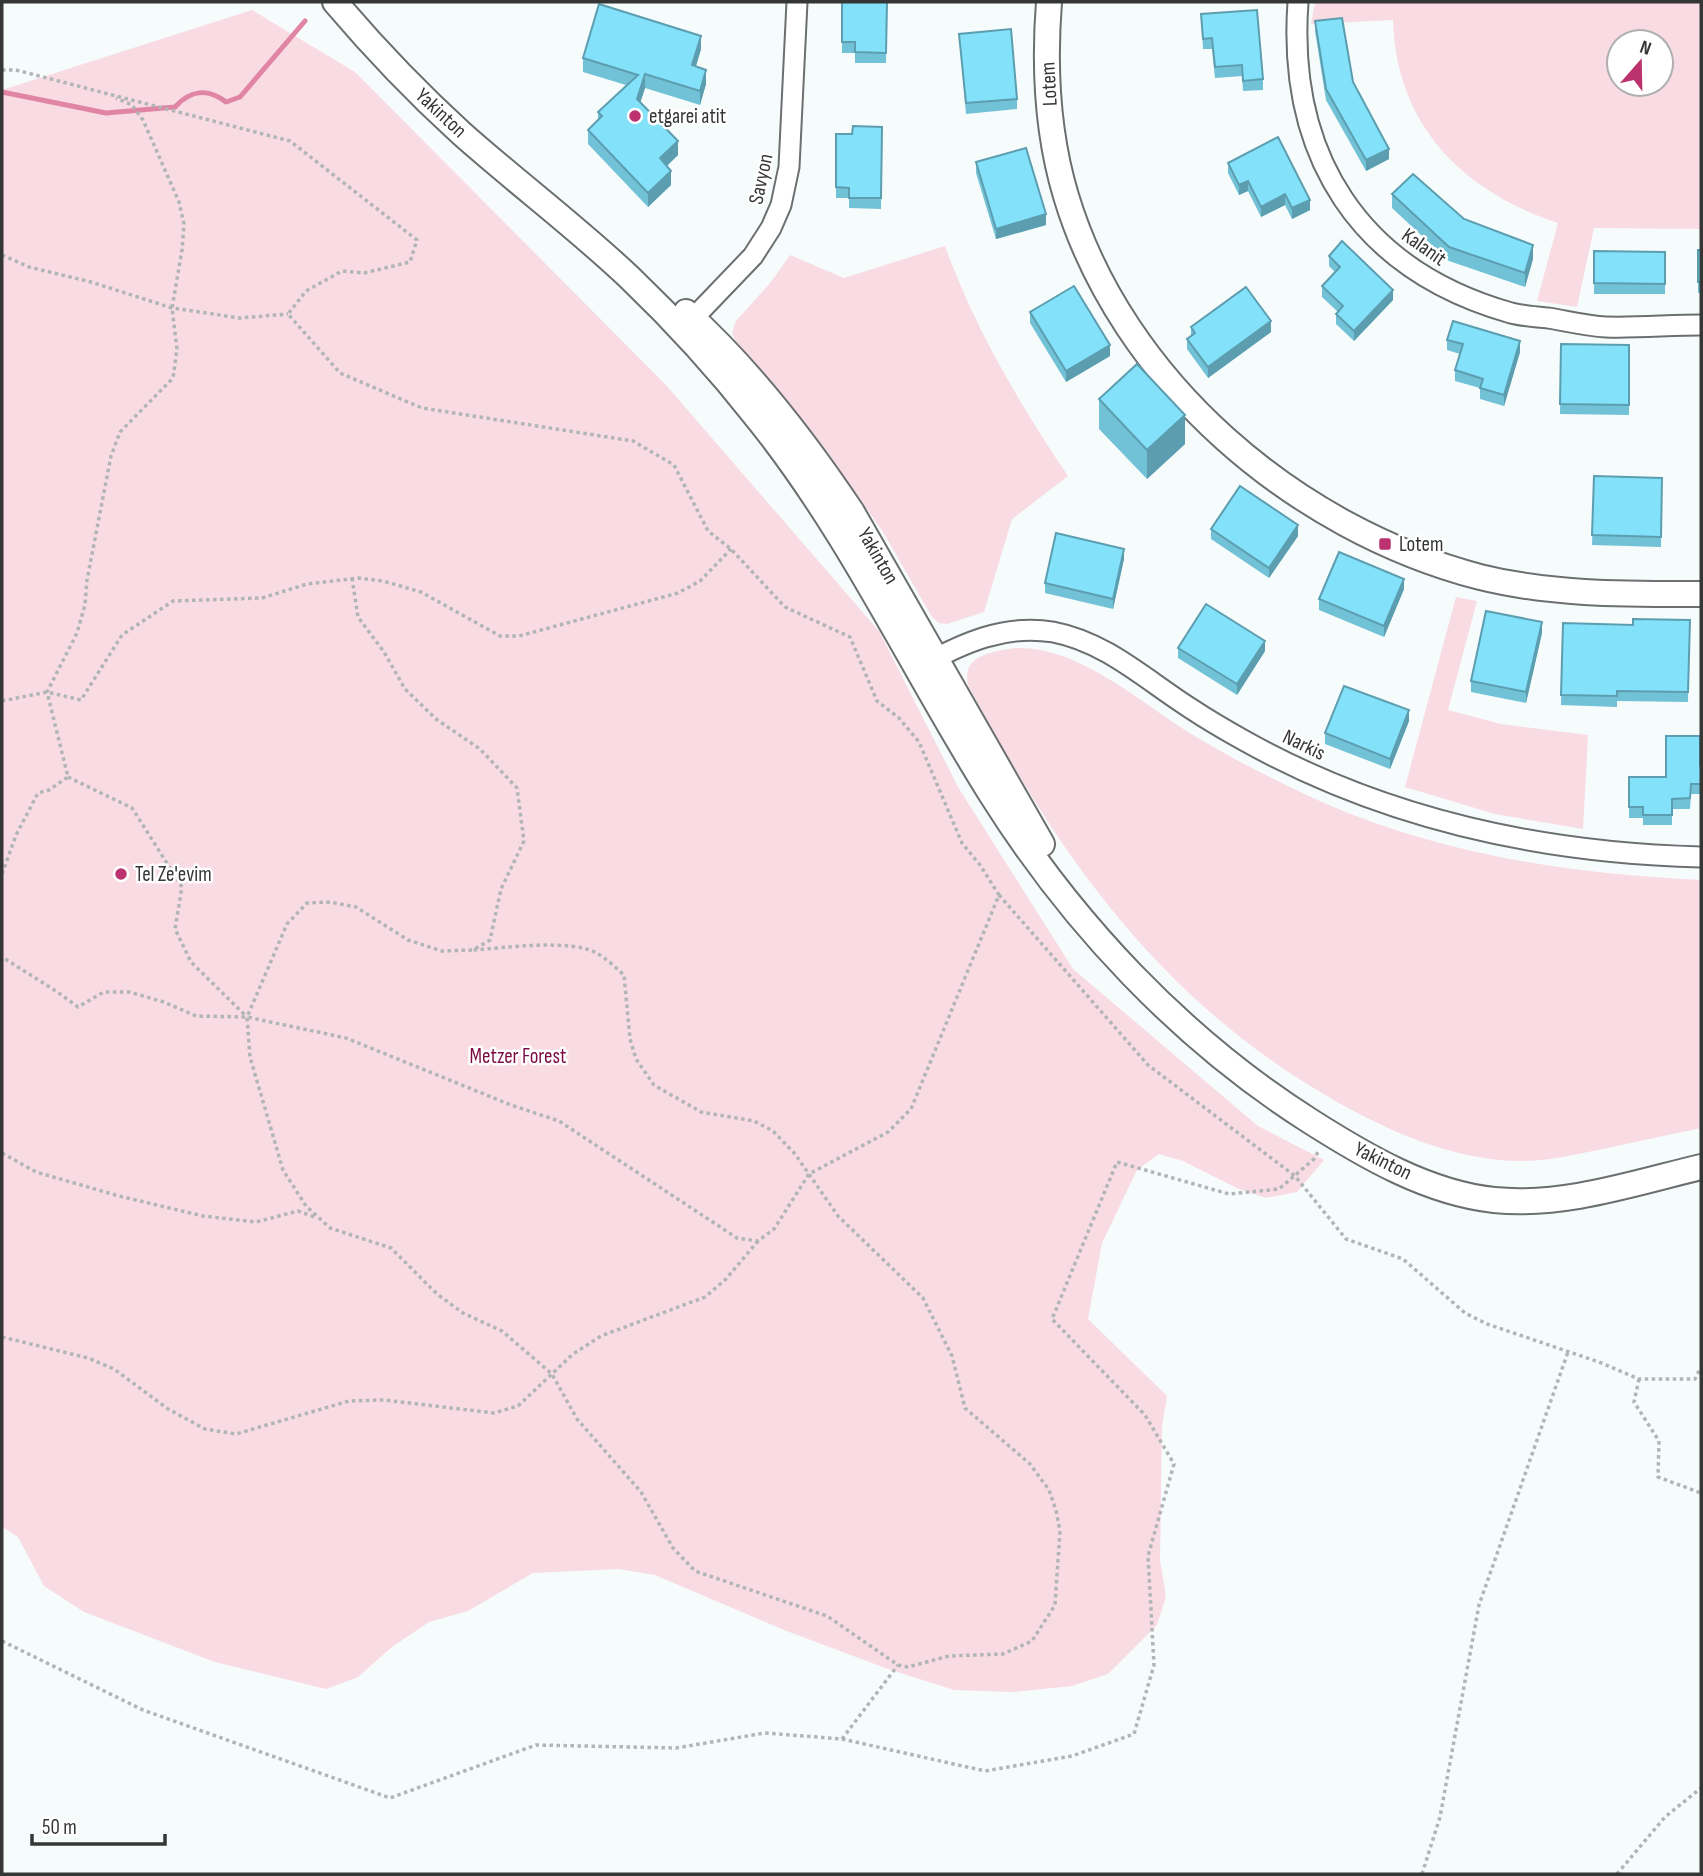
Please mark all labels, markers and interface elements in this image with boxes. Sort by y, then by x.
north arrow [1605,28,1675,98]
text: N [1637,36,1654,61]
street label: Lotem [1035,61,1063,107]
street label: Yakinton [410,83,472,143]
place label: etgarei atit [649,104,726,129]
marker: etgarei atit [627,108,643,124]
street label: Savyon [744,152,778,206]
street label: Kalanit [1397,223,1451,271]
street label: Yakinton [852,523,904,589]
place label: Lotem [1399,532,1443,557]
marker: Lotem [1377,536,1393,552]
street label: Narkis [1279,724,1329,766]
place label: Tel Ze'evim [135,862,212,887]
marker: Tel Ze'evim [113,866,129,882]
park label: Metzer Forest [470,1044,566,1069]
street label: Yakinton [1350,1136,1416,1186]
scale bar [32,1802,164,1846]
text: 50 m [42,1815,77,1840]

